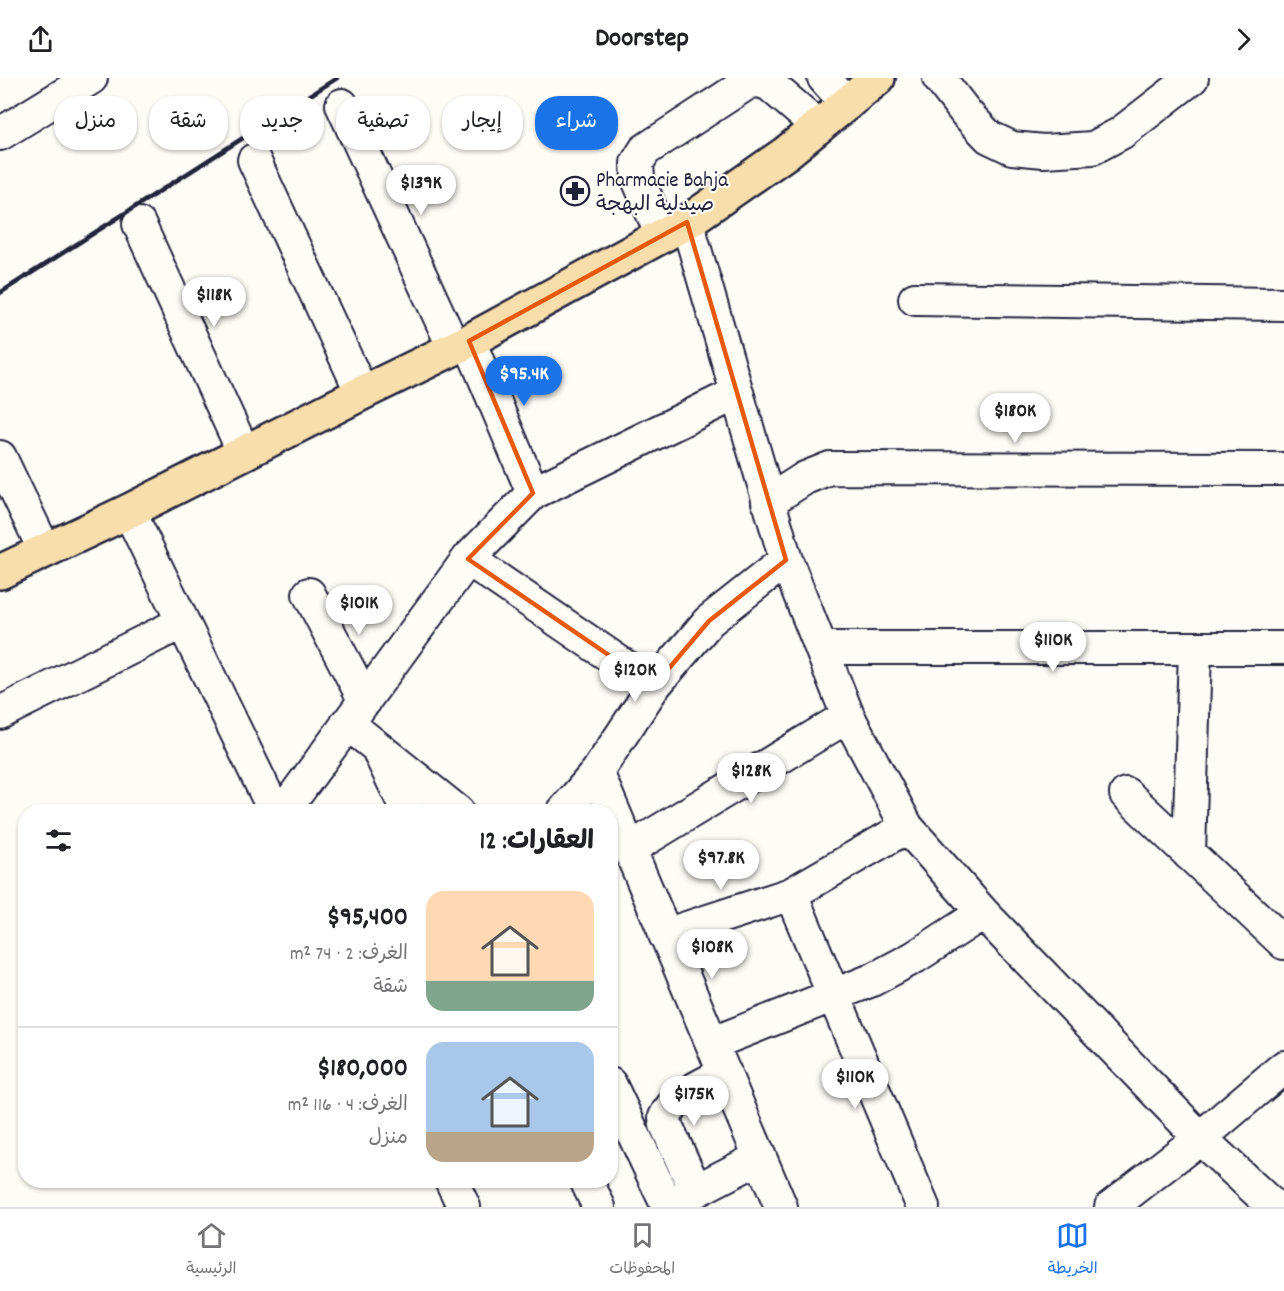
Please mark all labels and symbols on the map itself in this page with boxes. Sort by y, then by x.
pin: $139K [379,165,463,216]
place label: Pharmacie Bahja صيدلية البهجة [596,167,729,221]
pharmacy icon: Pharmacie Bahja صيدلية البهجة [559,175,591,207]
pin: $118K [172,277,256,328]
pin: $95.4K [475,356,573,407]
pin: $180K [973,393,1057,444]
pin: $101K [317,585,401,636]
pin: $110K [1011,622,1095,673]
pin: $120K [593,652,677,703]
pin: $128K [709,753,793,804]
pin: $97.8K [672,840,770,891]
pin: $108K [670,929,754,980]
pin: $110K [813,1059,897,1110]
pin: $175K [652,1076,736,1127]

